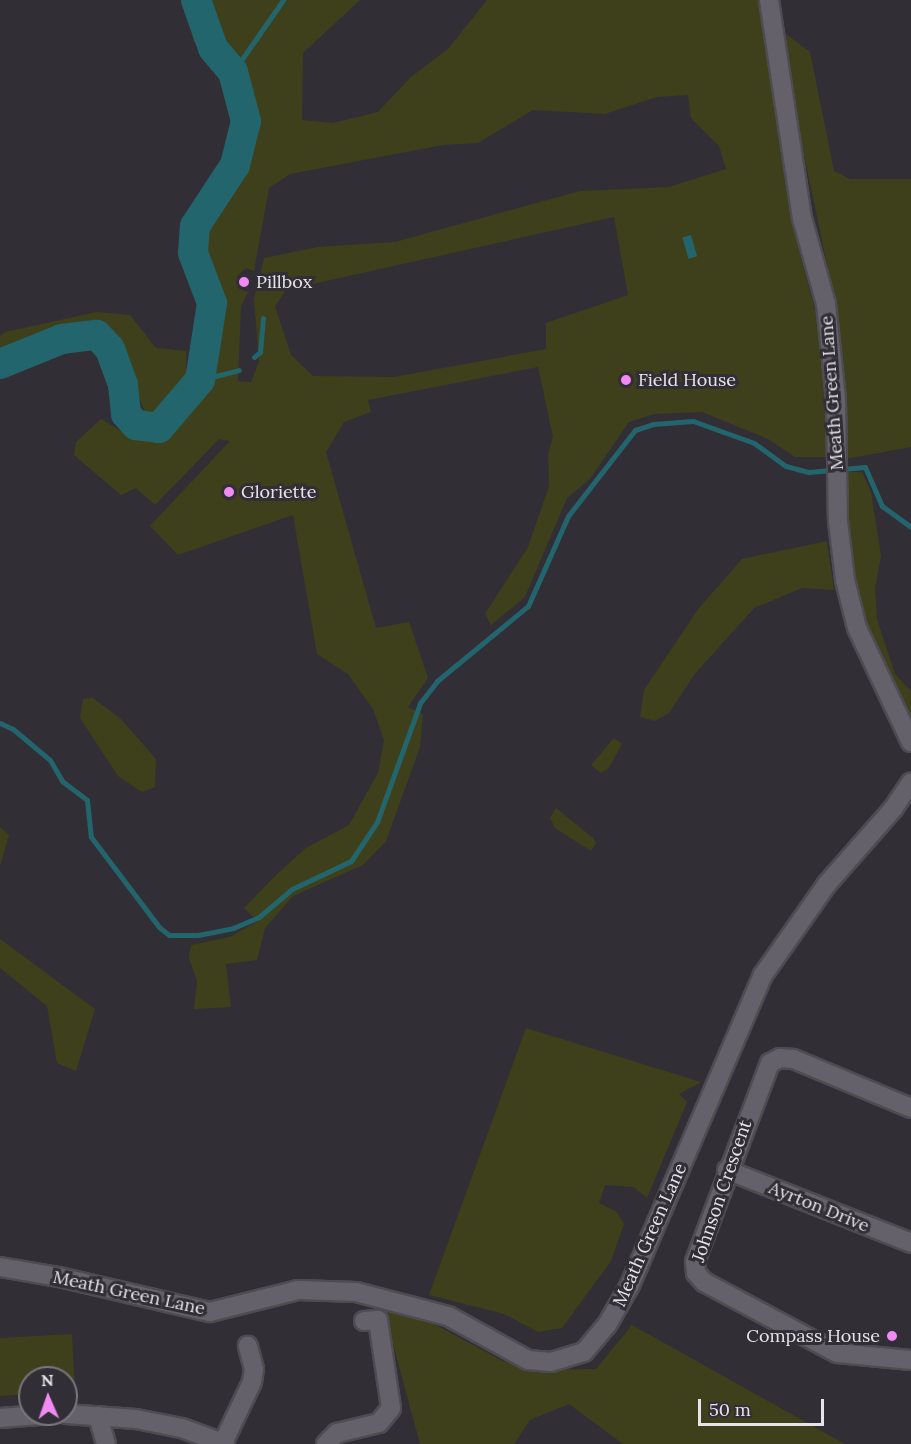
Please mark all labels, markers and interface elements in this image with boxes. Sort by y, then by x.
place label: Pillbox [256,271,312,293]
marker: Pillbox [237,275,251,289]
street label: Meath Green Lane [816,315,848,471]
place label: Field House [638,369,736,391]
marker: Field House [619,373,633,387]
place label: Gloriette [241,481,316,503]
marker: Gloriette [222,485,236,499]
street label: Johnson Crescent [688,1117,756,1265]
street label: Meath Green Lane [609,1160,691,1310]
street label: Ayrton Drive [766,1177,872,1237]
street label: Meath Green Lane [51,1266,207,1320]
place label: Compass House [746,1325,880,1347]
marker: Compass House [885,1329,899,1343]
north arrow [18,1366,78,1426]
text: N [41,1370,54,1390]
scale bar [701,1387,827,1425]
text: 50 m [709,1398,751,1421]

